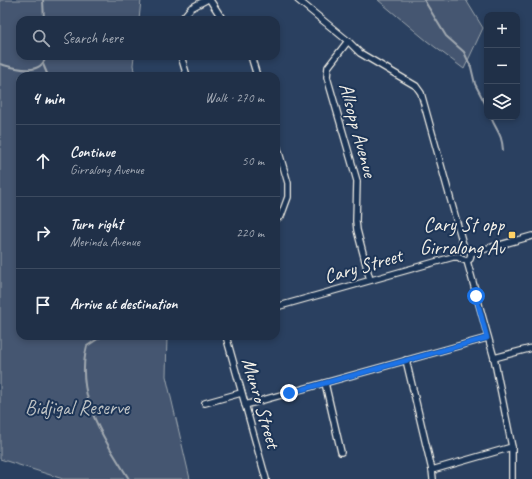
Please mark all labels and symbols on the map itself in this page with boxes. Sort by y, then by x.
street label: Allsopp Avenue [333,80,383,181]
place label: Cary St opp Girralong Av [420,212,506,260]
marker: Cary St opp Girralong Av [507,230,517,240]
street label: Cary Street [321,242,407,289]
route start [467,287,485,305]
street label: Munro Street [236,355,286,453]
route end [280,384,298,402]
park label: Bidjigal Reserve [25,395,131,420]

